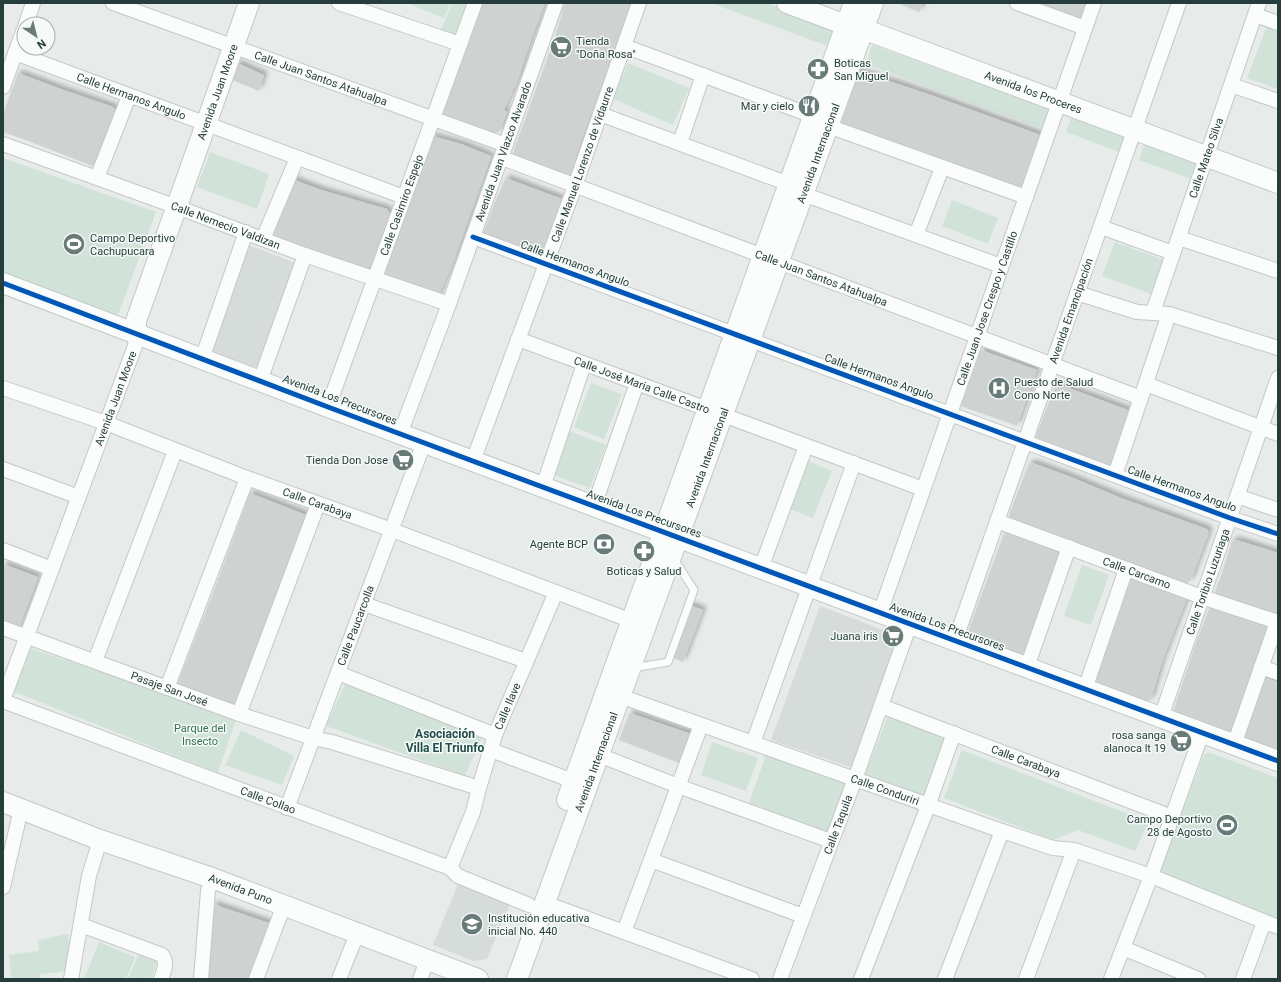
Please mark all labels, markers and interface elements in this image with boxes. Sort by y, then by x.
north arrow [16,16,56,56]
supermarket icon: Tienda "Doña Rosa" [548,34,574,60]
place label: Tienda "Doña Rosa" [576,35,636,61]
text: N [34,36,48,51]
street label: Avenida Juan Moore [194,42,240,141]
street label: Calle Juan Santos Atahualpa [253,48,389,108]
pharmacy icon: Boticas San Miguel [805,56,831,82]
place label: Boticas San Miguel [834,57,888,83]
street label: Avenida los Proceres [983,68,1084,116]
street label: Calle Hermanos Angulo [75,70,188,122]
street label: Avenida Juan Vlazco Alvarado [472,80,534,223]
street label: Calle Manuel Lorenzo de Vidaurre [548,85,616,244]
restaurant icon: Mar y cielo [796,93,822,119]
place label: Mar y cielo [741,100,794,113]
street label: Avenida Internacional [794,101,842,205]
street label: Calle Mateo Silva [1186,116,1226,200]
street label: Calle Casimiro Espejo [377,153,426,257]
street label: Calle Nemecio Valdizan [169,199,282,252]
street label: Calle Juan Jose Crespo y Castillo [954,229,1020,387]
sports icon: Campo Deportivo Cachupucara [61,231,87,257]
place label: Campo Deportivo Cachupucara [90,232,175,258]
street label: Calle Hermanos Angulo [519,238,631,290]
street label: Calle Juan Santos Atahualpa [753,247,889,309]
street label: Avenida Emancipación [1046,256,1095,365]
street label: Avenida Juan Moore [92,349,139,448]
street label: Calle Hermanos Angulo [823,351,935,403]
street label: Calle José Maria Calle Castro [572,354,712,416]
street label: Avenida Los Precursores [281,372,399,428]
hospital icon: Puesto de Salud Cono Norte [986,375,1012,401]
place label: Puesto de Salud Cono Norte [1014,376,1093,402]
street label: Avenida Internacional [683,406,731,509]
supermarket icon: Tienda Don Jose [390,447,416,473]
place label: Tienda Don Jose [306,454,388,467]
street label: Calle Hermanos Angulo [1126,463,1238,515]
street label: Calle Carabaya [281,485,354,522]
street label: Avenida Los Precursores [585,487,704,541]
street label: Calle Toribio Luzuriaga [1183,527,1232,637]
bank icon: Agente BCP [591,531,617,557]
place label: Agente BCP [530,538,588,551]
pharmacy icon: Boticas y Salud [631,538,657,564]
street label: Calle Carcamo [1101,554,1173,591]
place label: Boticas y Salud [607,565,681,578]
street label: Calle Paucarcolla [335,583,377,667]
street label: Avenida Los Precursores [888,600,1007,654]
supermarket icon: Juana iris [880,623,906,649]
place label: Juana iris [830,630,878,643]
street label: Pasaje San José [129,669,210,709]
street label: Calle Ilave [492,681,523,732]
street label: Avenida Internacional [572,710,620,814]
park label: Parque del Insecto [174,722,226,748]
district label: Asociación Villa El Triunfo [406,727,484,755]
supermarket icon: rosa sanga alanoca lt 19 [1168,728,1194,754]
place label: rosa sanga alanoca lt 19 [1103,729,1166,755]
street label: Calle Carabaya [989,742,1062,780]
street label: Calle Conduriri [849,772,921,808]
street label: Calle Collao [239,784,298,816]
street label: Calle Taquila [821,793,855,856]
sports icon: Campo Deportivo 28 de Agosto [1214,812,1240,838]
place label: Campo Deportivo 28 de Agosto [1127,813,1212,839]
street label: Avenida Puno [207,871,274,907]
school or university icon: Institución educativa inicial No. 440 [459,911,485,937]
place label: Institución educativa inicial No. 440 [488,912,590,938]

